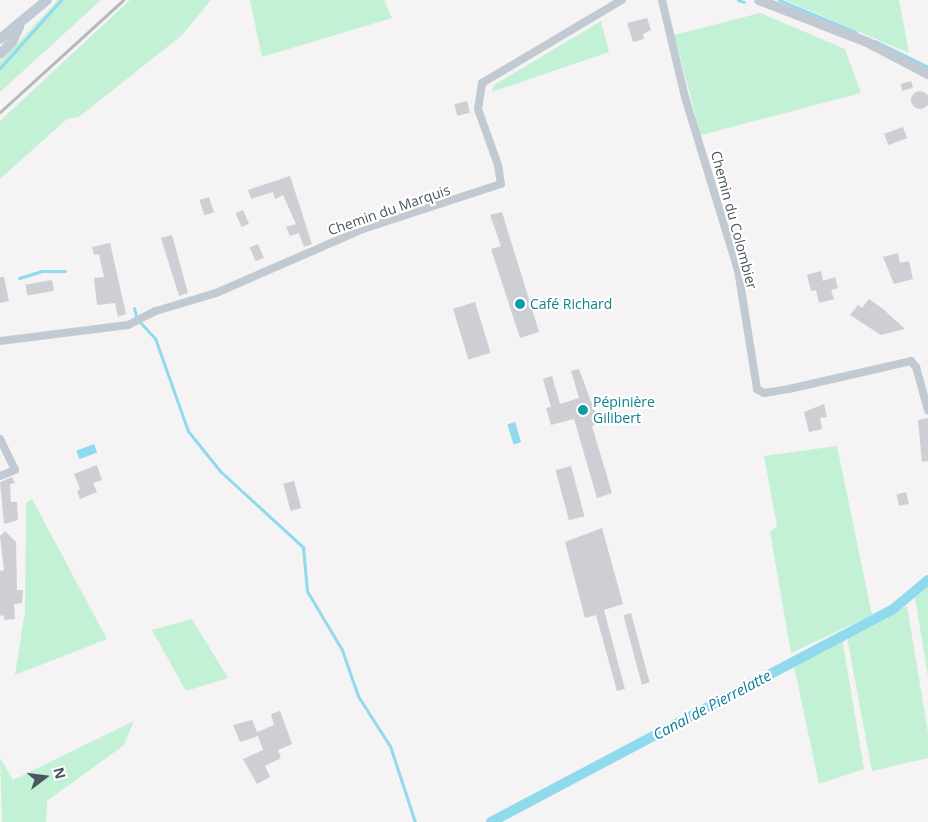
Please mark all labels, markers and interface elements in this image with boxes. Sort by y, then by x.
street label: Chemin du Colombier [707,149,761,291]
street label: Chemin du Marquis [326,181,452,239]
place label: Café Richard [530,296,612,312]
marker: Café Richard [514,298,526,310]
place label: Pépinière Gilibert [593,394,655,427]
marker: Pépinière Gilibert [577,404,589,416]
water label: Canal de Pierrelatte [650,666,774,744]
north arrow [20,752,70,802]
text: N [49,765,71,781]

